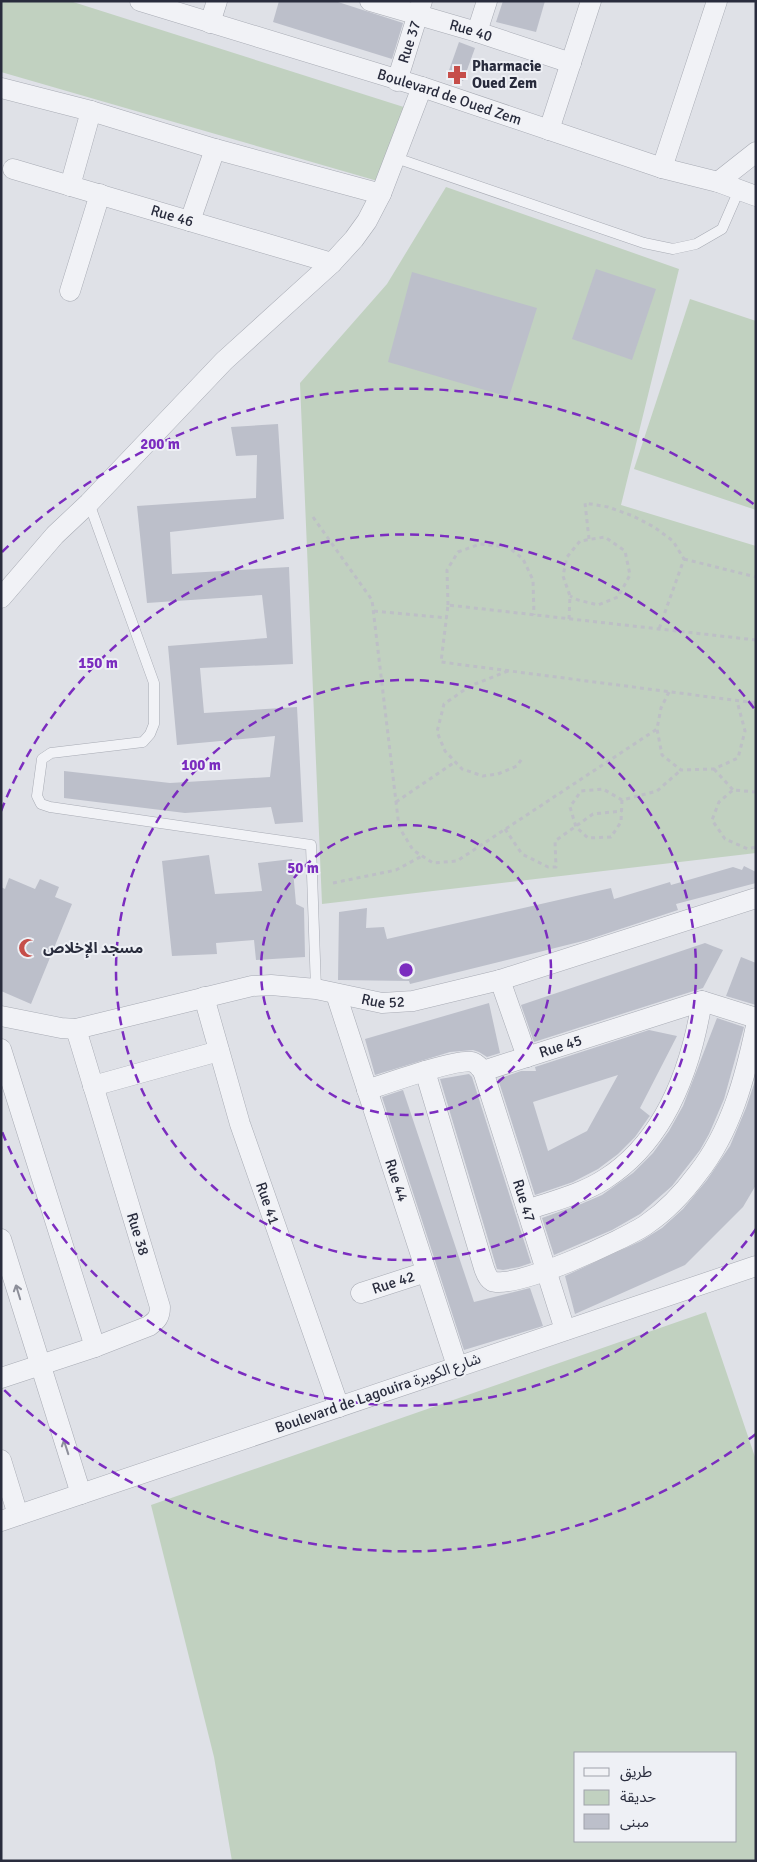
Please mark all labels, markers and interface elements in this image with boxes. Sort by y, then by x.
street label: Rue 40 [447,15,495,45]
street label: Rue 37 [394,18,424,66]
place label: Pharmacie Oued Zem [472,57,542,92]
pharmacy icon: Pharmacie Oued Zem [446,64,468,86]
street label: Boulevard de Oued Zem [375,65,524,129]
street label: Rue 46 [149,201,196,231]
text: 200 m [140,435,180,453]
text: 150 m [78,654,118,672]
text: 100 m [181,756,221,774]
text: 50 m [287,859,319,877]
mosque icon: مسجد الإخلاص [17,937,39,959]
place label: مسجد الإخلاص [43,939,143,958]
centre of rings [397,961,415,979]
street label: Rue 52 [360,990,405,1012]
street label: Rue 45 [537,1031,584,1061]
street label: Rue 44 [381,1157,412,1204]
street label: Rue 47 [509,1177,539,1224]
street label: Rue 41 [252,1180,283,1227]
street label: Rue 38 [123,1210,153,1258]
street label: Rue 42 [370,1267,417,1298]
one-way arrow [12,1285,22,1301]
street label: Boulevard de Lagouira شارع الكويرة [273,1349,485,1440]
one-way arrow [61,1440,71,1456]
legend [574,1752,737,1842]
text: طريق [620,1763,652,1782]
text: حديقة [620,1788,656,1806]
text: مبنى [620,1813,649,1831]

